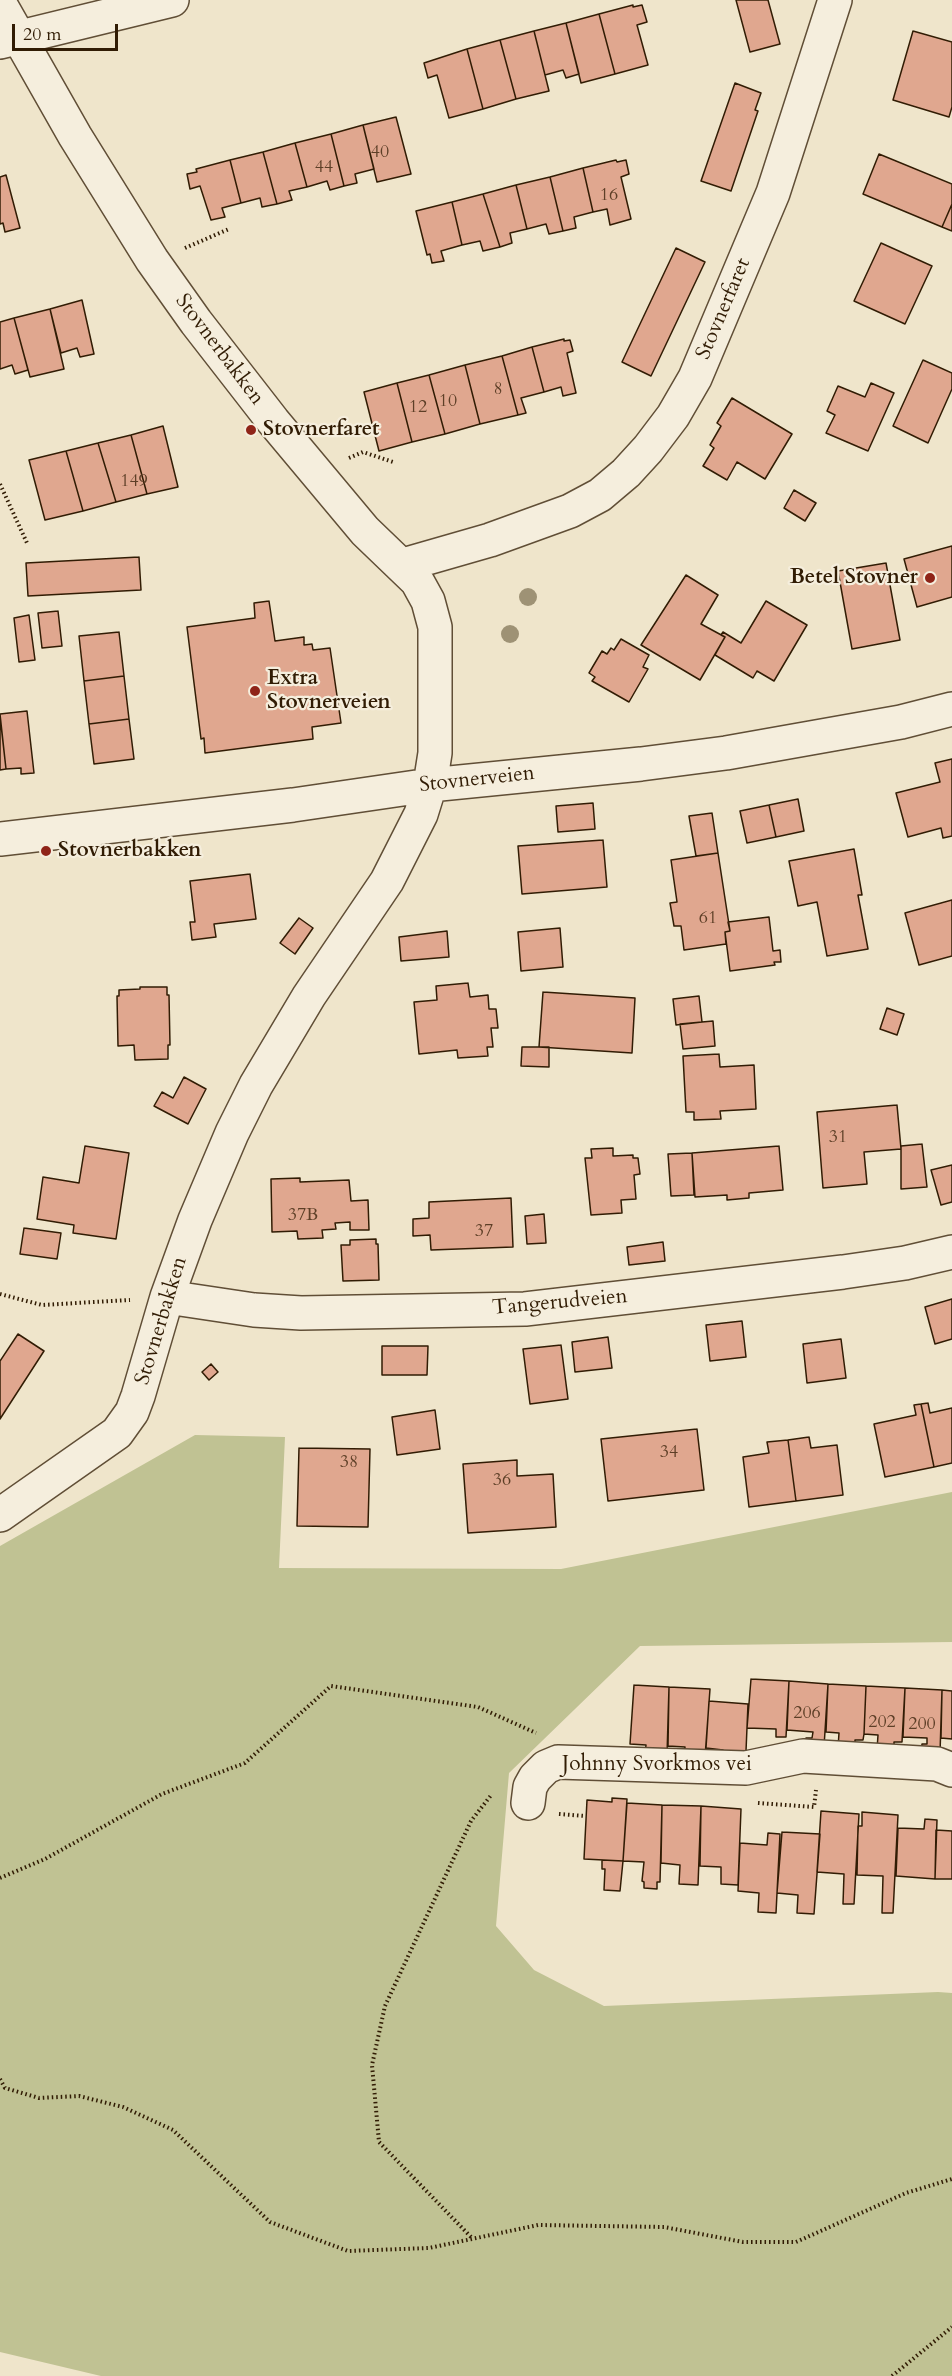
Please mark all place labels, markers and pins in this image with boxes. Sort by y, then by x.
place label: Stovnerfaret [263,417,379,443]
marker: Stovnerfaret [244,423,258,437]
place label: Betel Stovner [790,565,918,591]
marker: Betel Stovner [923,571,937,585]
place label: Extra Stovnerveien [267,666,391,716]
marker: Extra Stovnerveien [248,684,262,698]
place label: Stovnerbakken [58,838,202,864]
marker: Stovnerbakken [39,844,53,858]

